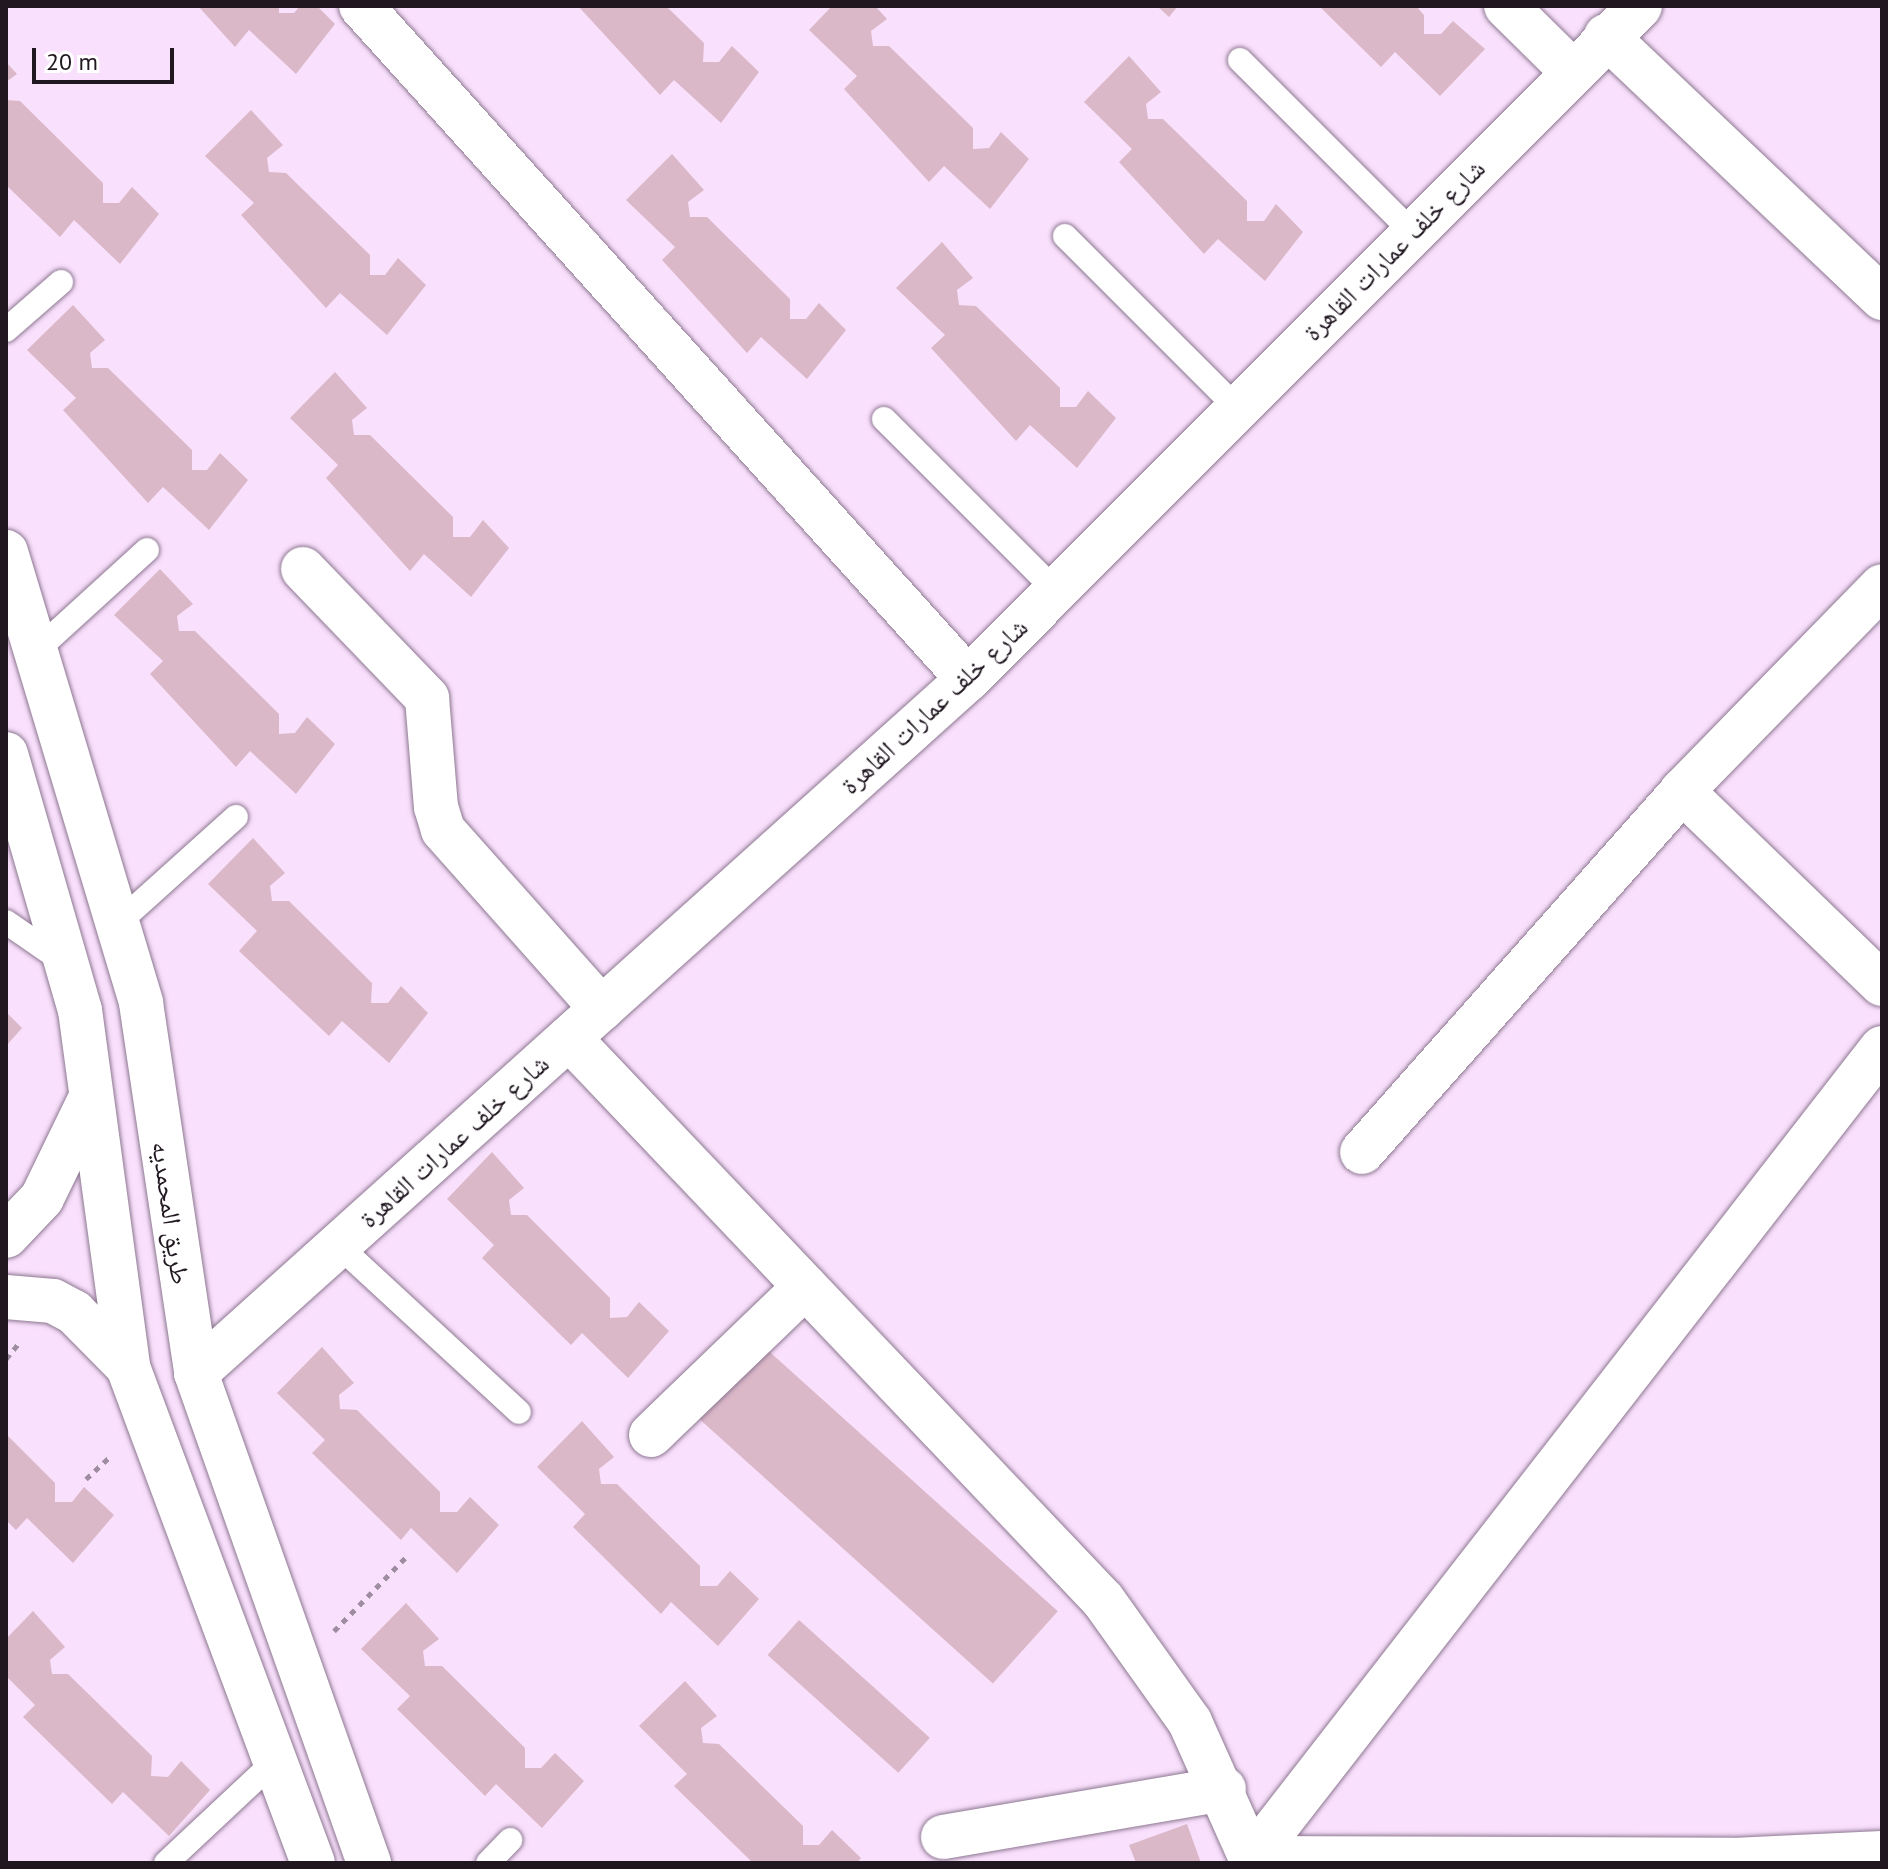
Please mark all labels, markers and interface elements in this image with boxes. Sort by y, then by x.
scale bar [36,32,178,82]
text: 20 m [46,46,98,77]
street label: شارع خلف عمارات القاهرة [1297,153,1491,347]
street label: شارع خلف عمارات القاهرة [834,611,1034,801]
street label: شارع خلف عمارات القاهرة [353,1048,555,1234]
street label: طريق المحمديه [146,1140,196,1286]

